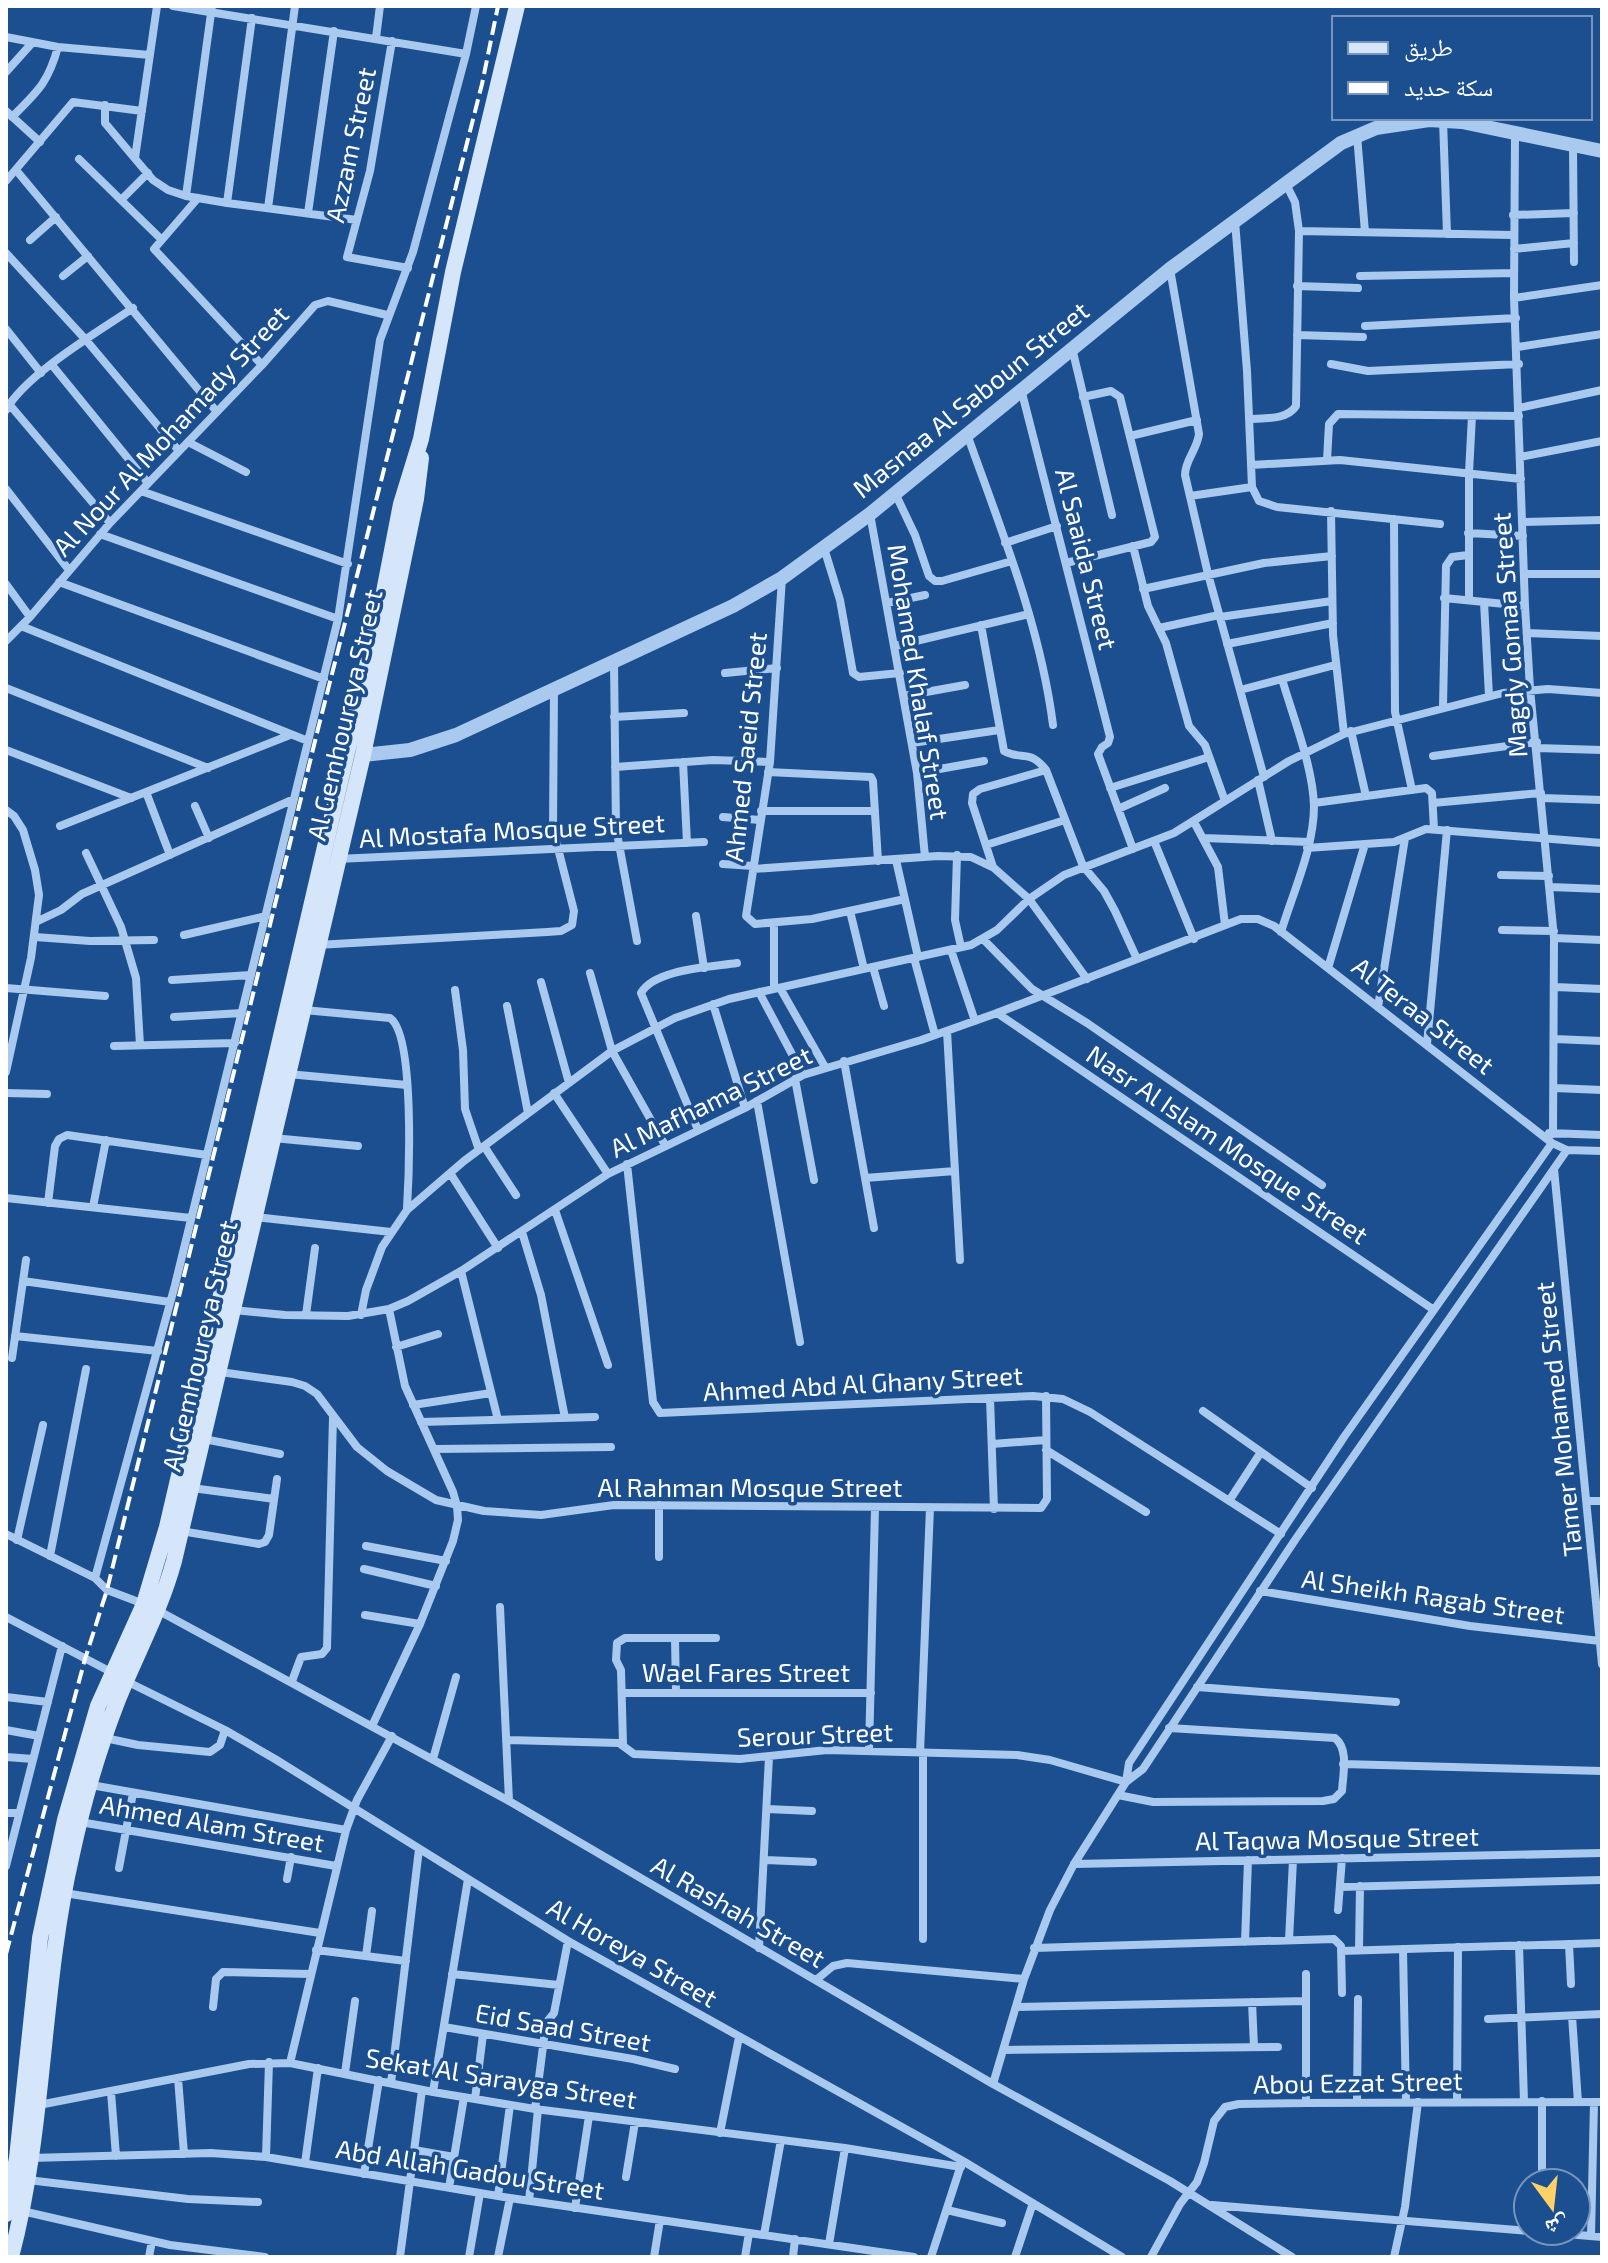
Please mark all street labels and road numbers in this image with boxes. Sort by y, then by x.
street label: Azzam Street [318,64,381,225]
street label: Masnaa Al Saboun Street [846,294,1094,504]
street label: Al Nour Al Mohamady Street [46,298,294,562]
street label: Al Saaida Street [1050,465,1125,653]
street label: Magdy Gomaa Street [1484,511,1533,759]
street label: Mohamed Khalaf Street [882,542,957,822]
street label: Al Gemhoureya Street [300,586,388,843]
street label: Ahmed Saeid Street [717,630,772,863]
street label: Al Mostafa Mosque Street [358,806,666,853]
street label: Al Teraa Street [1347,950,1501,1080]
street label: Al Mafhama Street [604,1038,816,1163]
street label: Nasr Al Islam Mosque Street [1081,1038,1375,1250]
street label: Al Gemhoureya Street [155,1217,243,1474]
street label: Tamer Mohamed Street [1528,1280,1587,1558]
street label: Ahmed Abd Al Ghany Street [702,1359,1024,1406]
street label: Al Rahman Mosque Street [598,1471,903,1502]
street label: Al Sheikh Ragab Street [1300,1562,1567,1629]
street label: Wael Fares Street [642,1656,850,1687]
street label: Serour Street [736,1715,894,1752]
street label: Ahmed Alam Street [98,1788,327,1858]
street label: Al Taqwa Mosque Street [1195,1820,1479,1855]
street label: Al Rashah Street [647,1848,831,1973]
street label: Al Horeya Street [542,1891,723,2013]
street label: Eid Saad Street [473,1996,654,2057]
street label: Sekat Al Sarayga Street [363,2041,639,2114]
street label: Abou Ezzat Street [1253,2064,1463,2099]
street label: Abd Allah Gadou Street [334,2132,607,2205]

